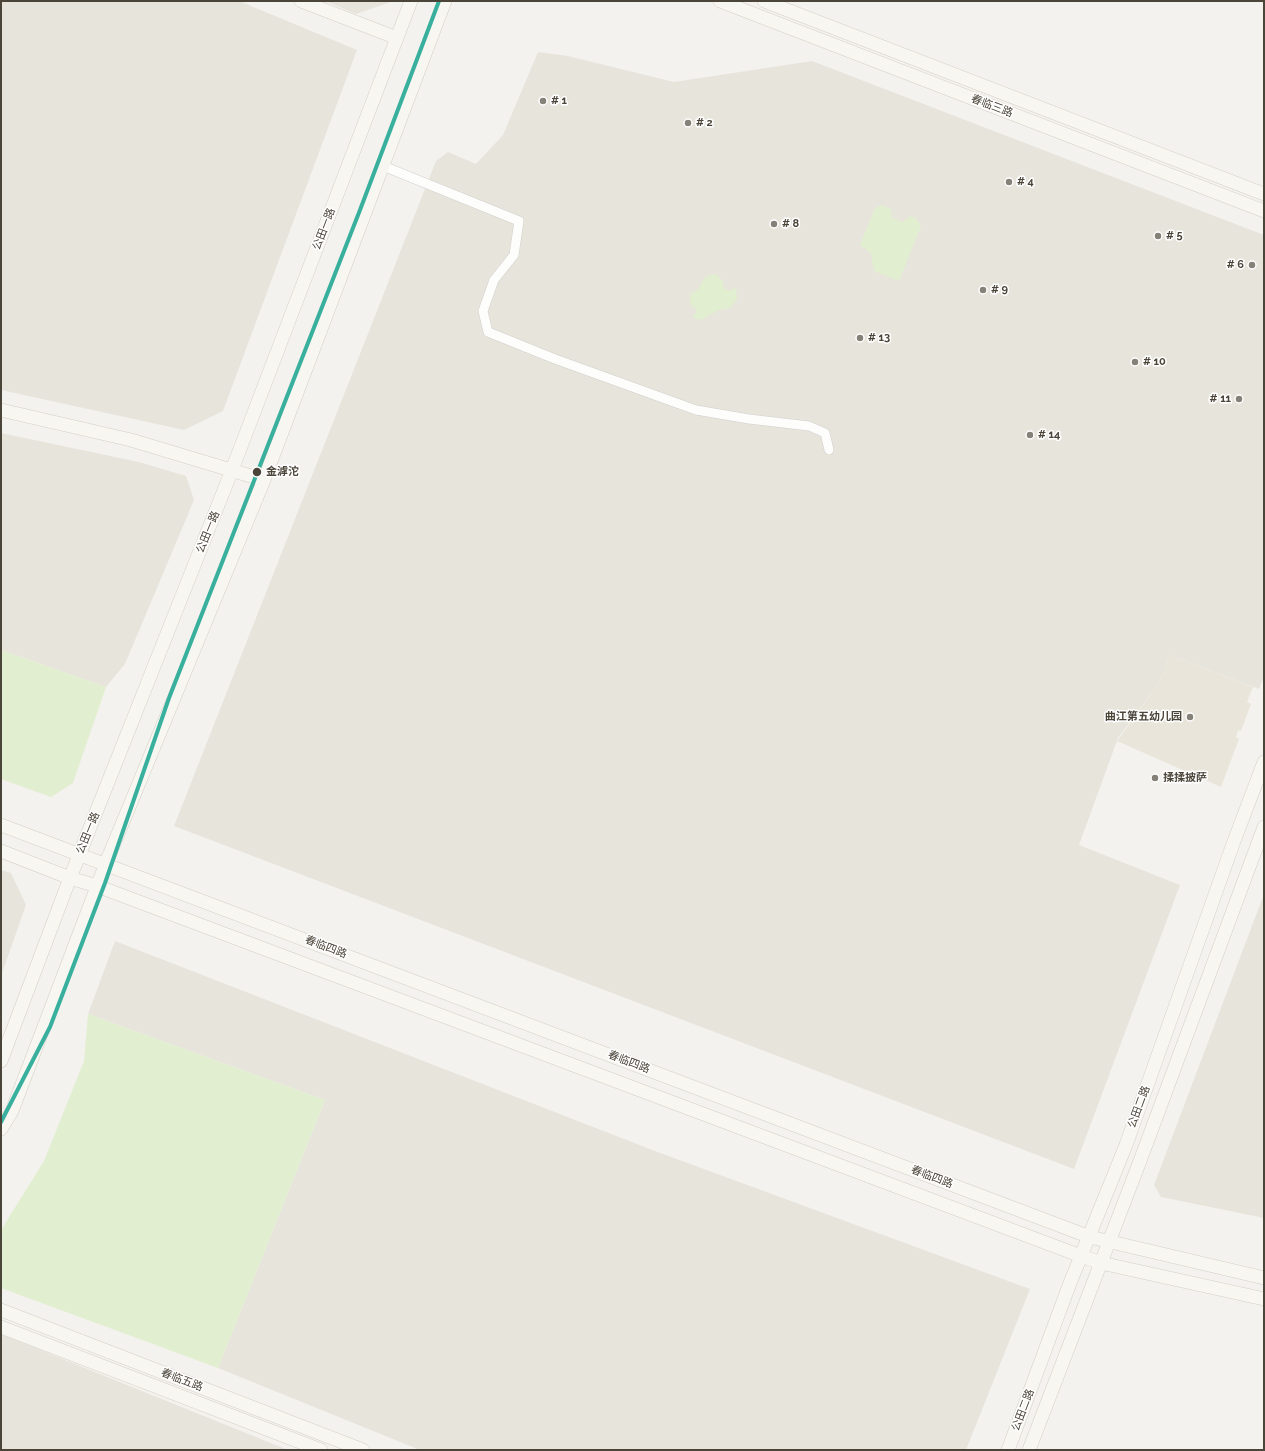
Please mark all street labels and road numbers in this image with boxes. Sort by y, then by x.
street label: 春临三路 [969,92,1015,120]
street label: 公田一路 [310,206,338,252]
street label: 公田一路 [194,509,222,555]
street label: 公田一路 [74,810,102,856]
street label: 春临四路 [303,933,349,961]
street label: 春临四路 [606,1048,652,1076]
street label: 公田二路 [1125,1084,1153,1130]
street label: 春临四路 [909,1163,955,1191]
street label: 春临五路 [159,1366,205,1394]
street label: 公田二路 [1009,1387,1037,1433]

